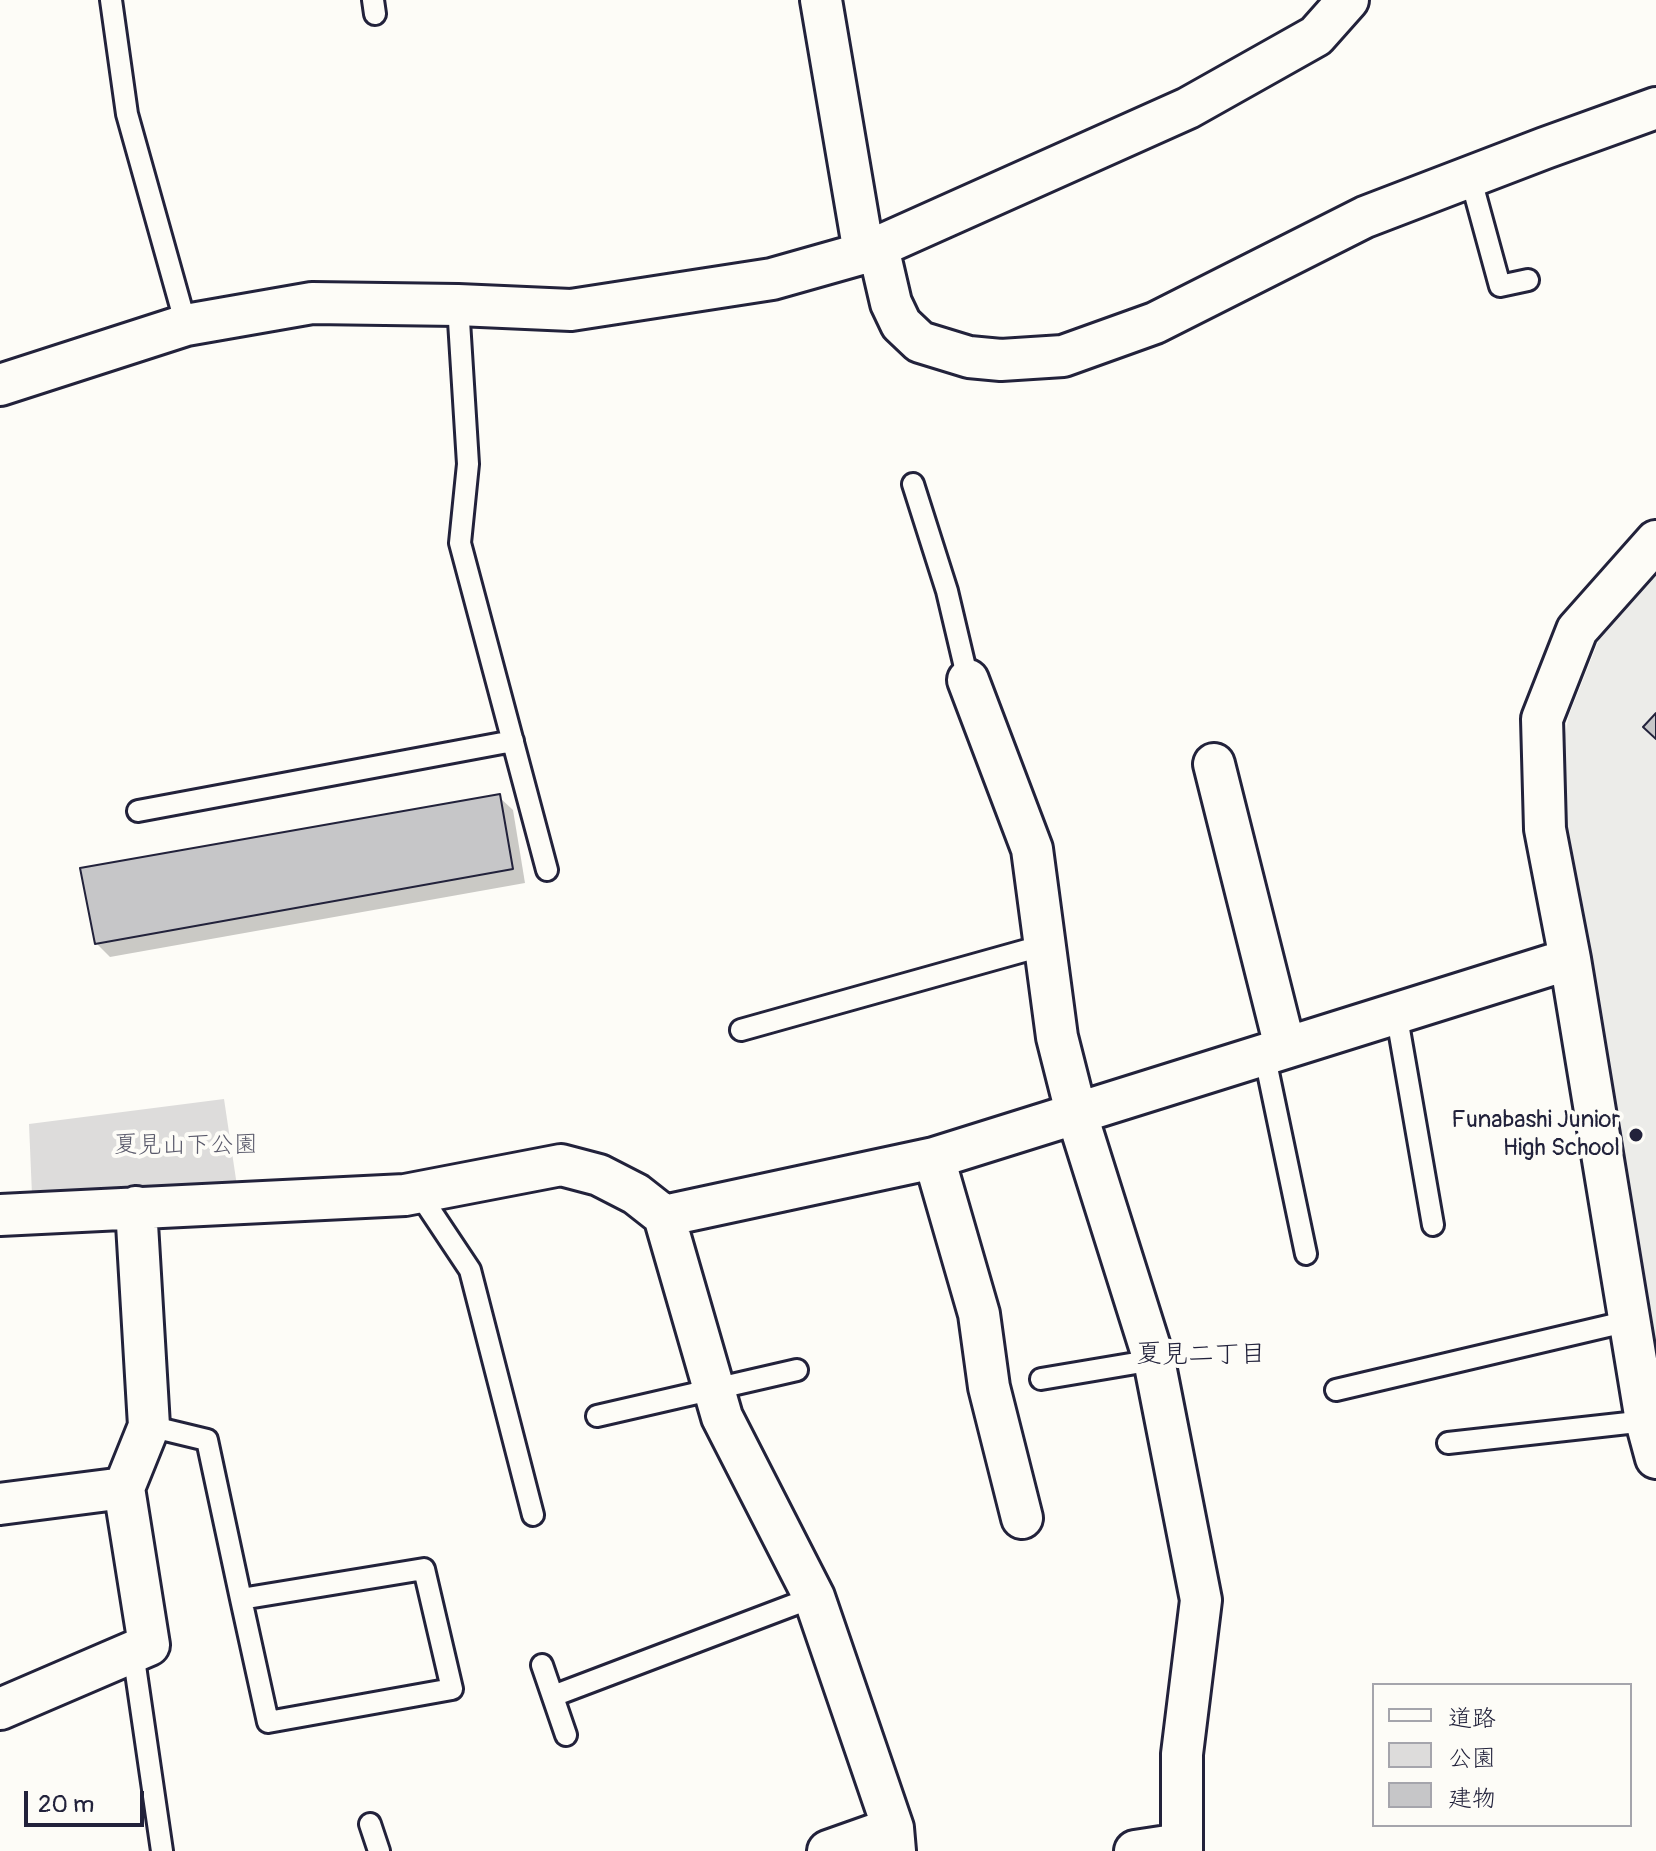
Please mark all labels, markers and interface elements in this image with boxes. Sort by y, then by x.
place label: Funabashi Junior High School [1451,1107,1620,1163]
marker: Funabashi Junior High School [1627,1126,1645,1144]
park label: 夏見山下公園 [114,1132,258,1160]
district label: 夏見二丁目 [1136,1339,1266,1371]
legend [1372,1683,1632,1827]
text: 道路 [1448,1704,1496,1733]
text: 公園 [1448,1744,1496,1773]
scale bar [28,1775,148,1825]
text: 建物 [1448,1784,1496,1813]
text: 20 m [38,1790,94,1819]

